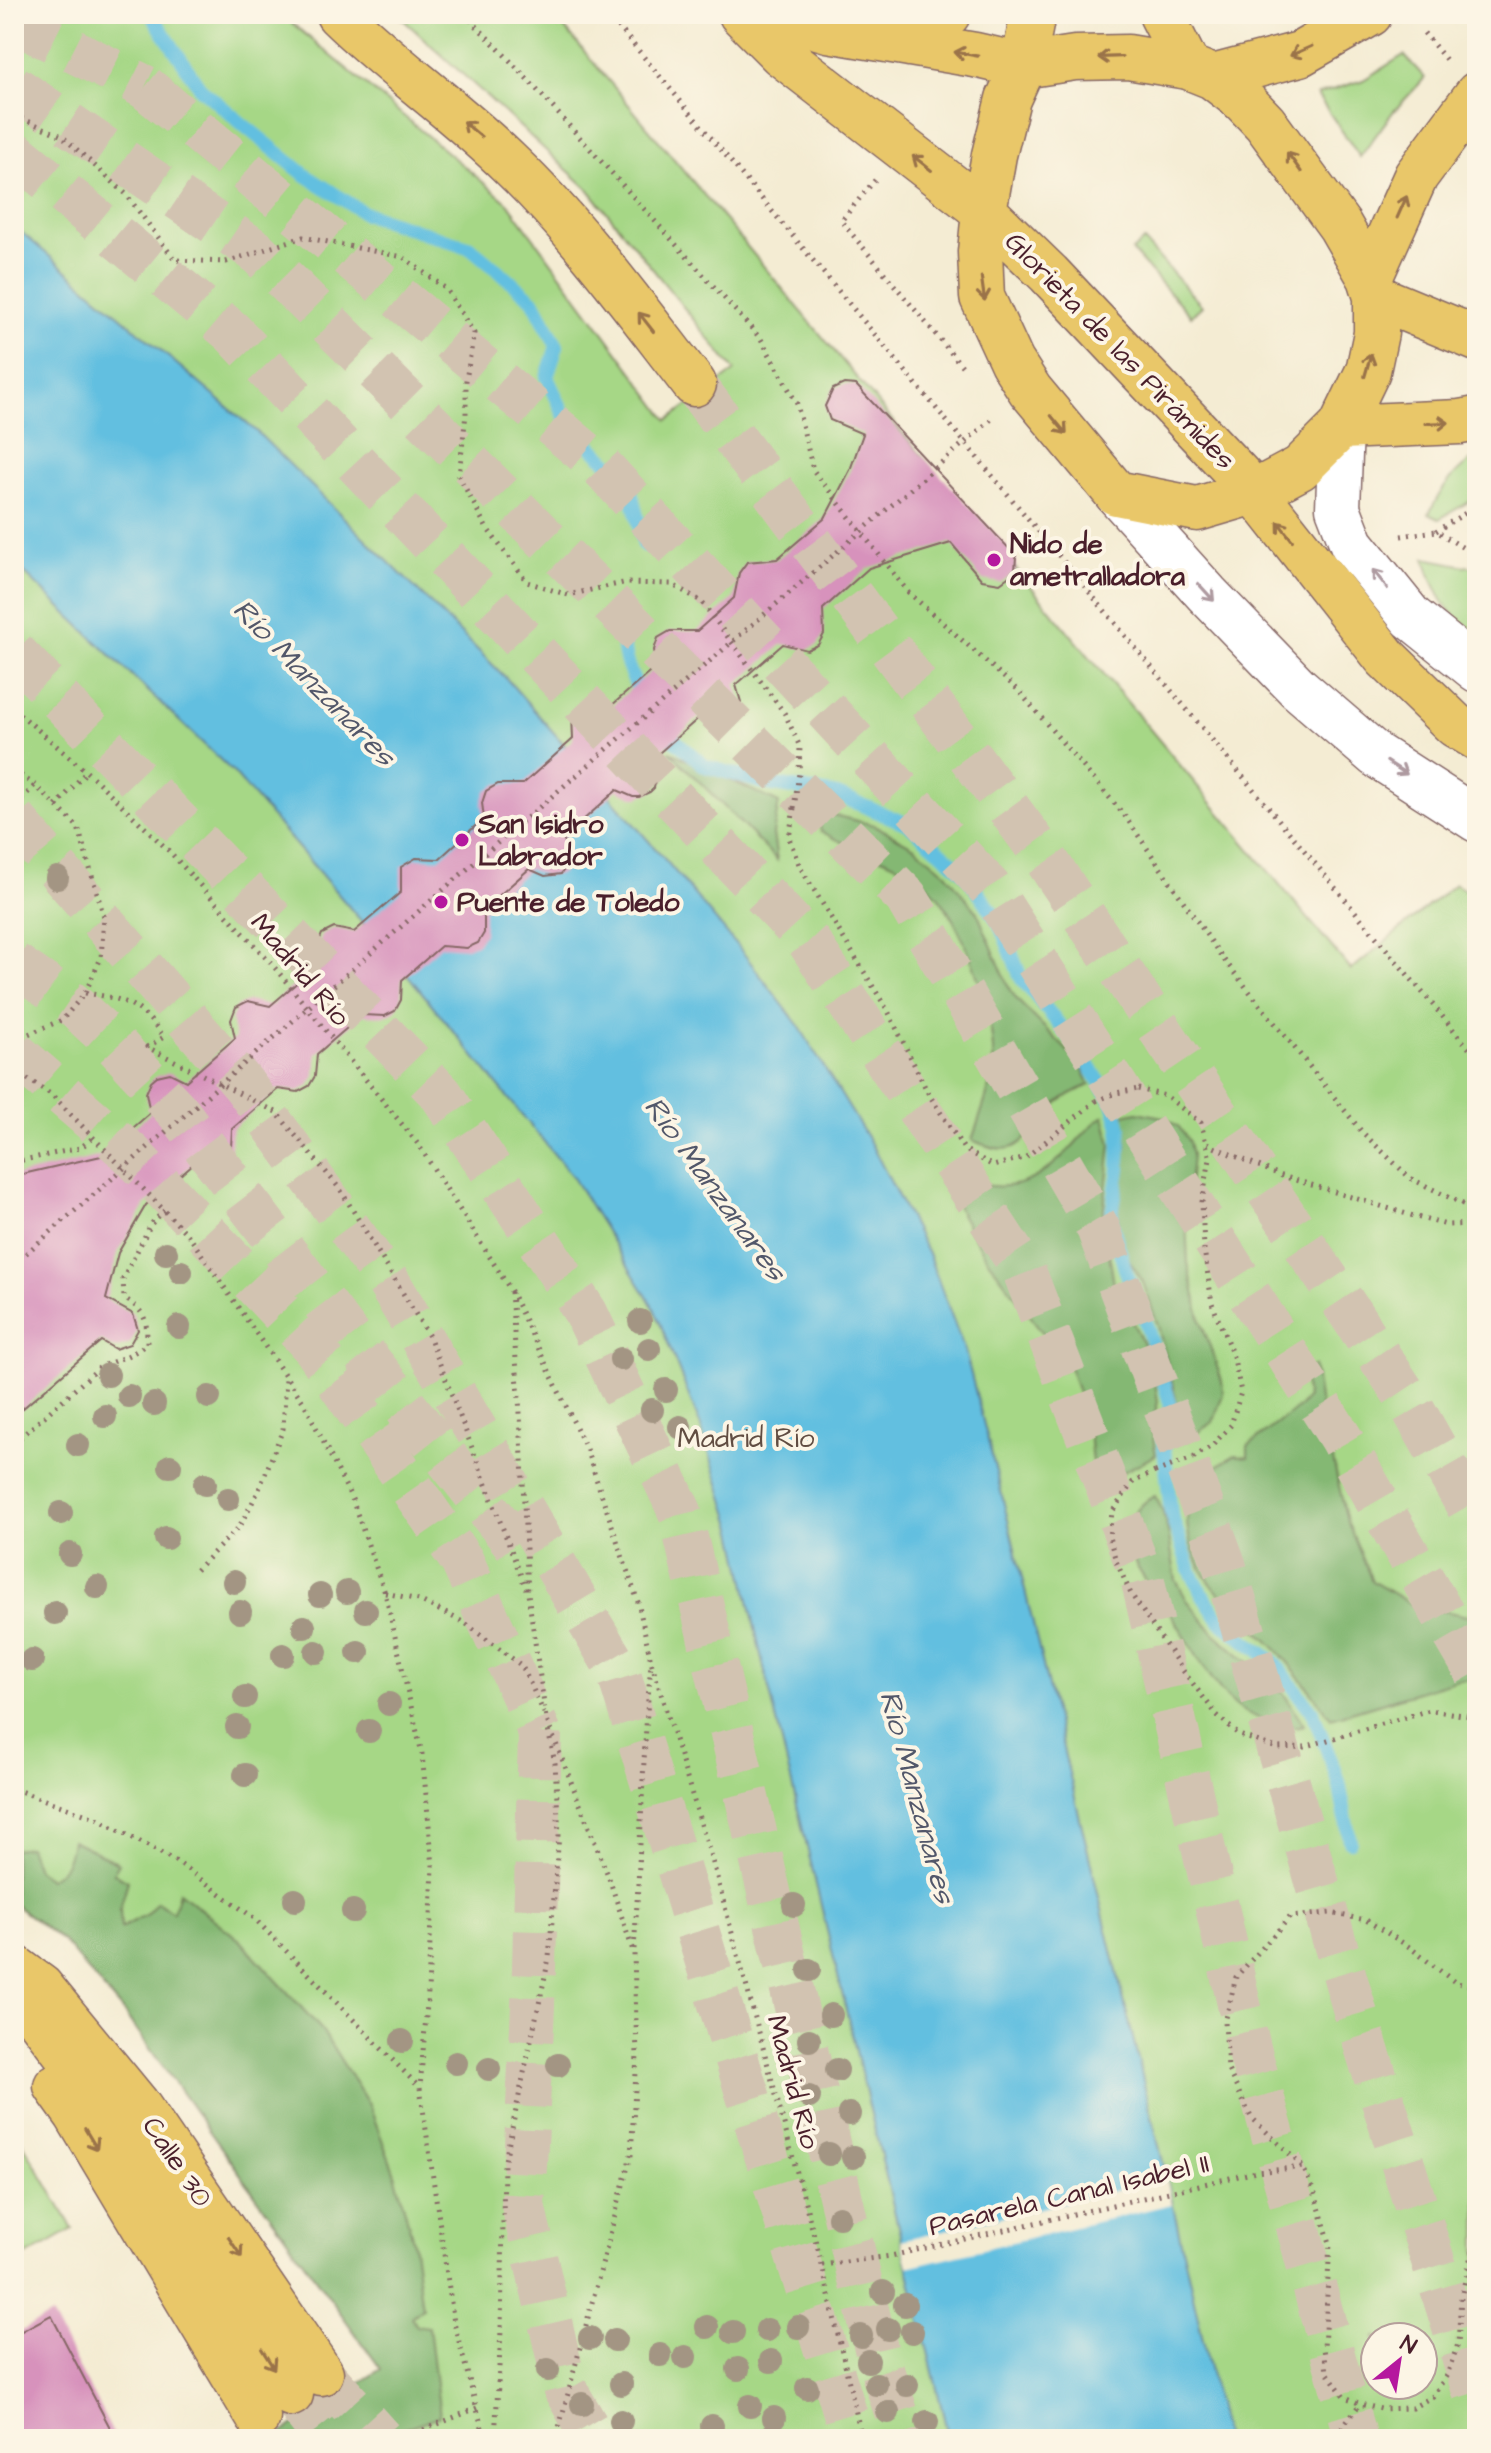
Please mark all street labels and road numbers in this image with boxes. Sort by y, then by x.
street label: Glorieta de las Pirámides [996,223,1244,479]
street label: Madrid Río [241,905,359,1035]
street label: Madrid Río [756,2011,830,2153]
street label: Calle 30 [133,2109,221,2215]
street label: Pasarela Canal Isabel II [925,2144,1213,2246]

